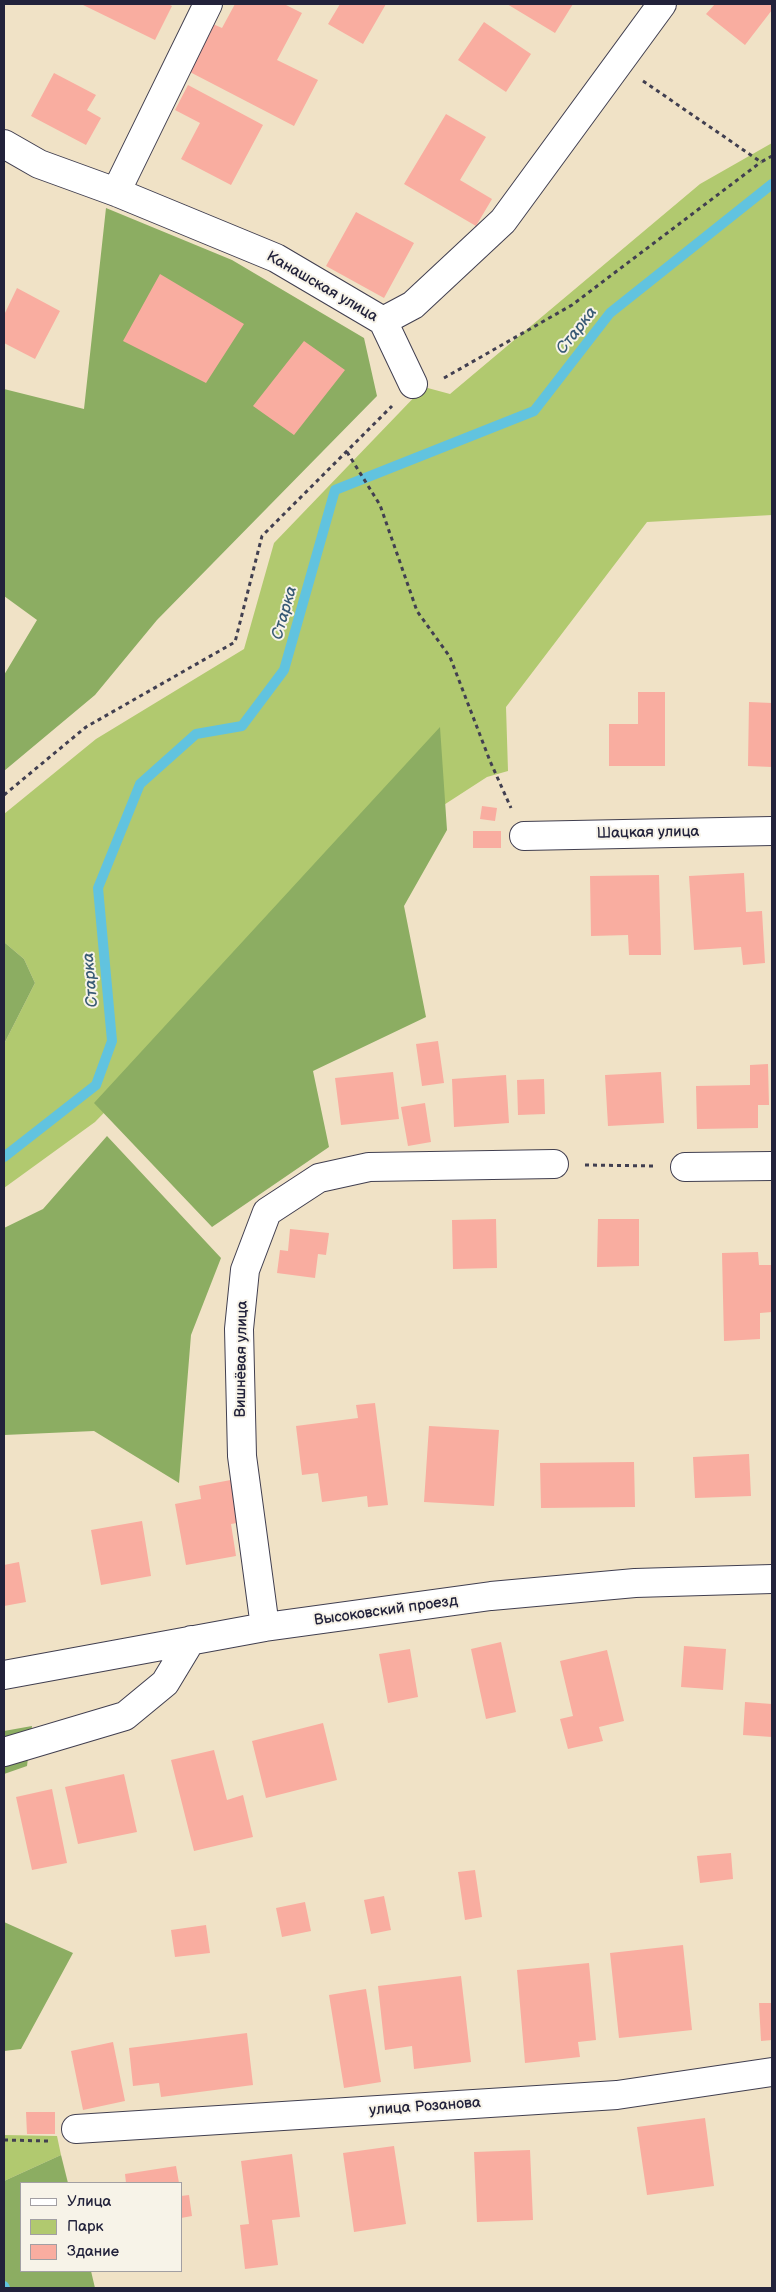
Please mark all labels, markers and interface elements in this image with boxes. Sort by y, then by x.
street label: Канашская улица [263,248,381,326]
water label: Старка [553,304,601,358]
water label: Старка [268,584,302,642]
street label: Шацкая улица [597,823,699,843]
water label: Старка [79,952,103,1008]
street label: Вишнёвая улица [232,1300,252,1418]
street label: Высоковский проезд [313,1592,459,1630]
street label: улица Розанова [369,2094,481,2120]
legend [20,2182,182,2272]
text: Улица [67,2192,111,2211]
text: Парк [67,2217,104,2236]
text: Здание [67,2242,119,2261]

